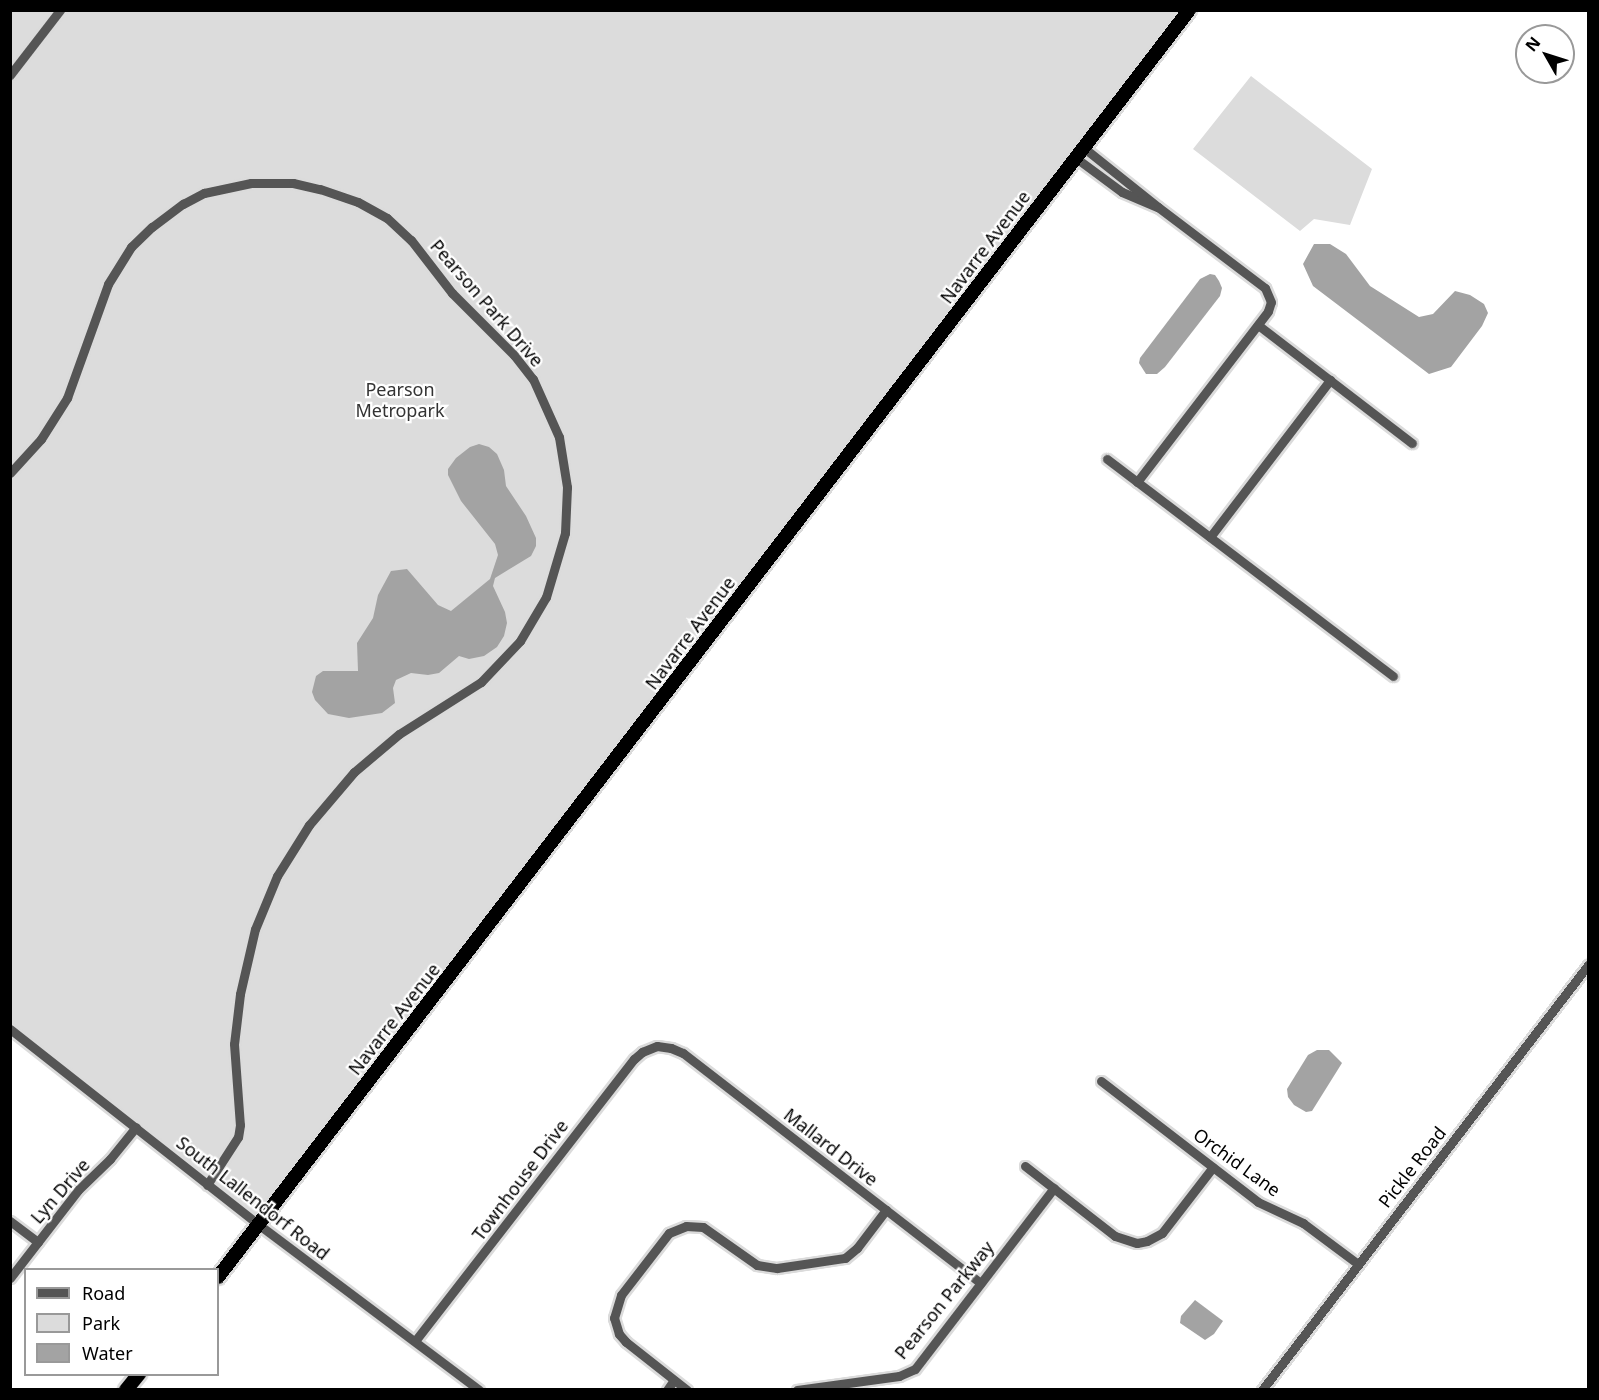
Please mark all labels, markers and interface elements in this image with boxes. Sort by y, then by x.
north arrow [1515,24,1575,84]
text: N [1520,32,1545,56]
street label: Navarre Avenue [936,186,1034,308]
street label: Pearson Park Drive [426,235,548,371]
park label: Pearson Metropark [355,379,445,422]
street label: Navarre Avenue [641,572,739,694]
street label: Navarre Avenue [344,959,444,1079]
street label: Mallard Drive [780,1104,882,1190]
street label: Townhouse Drive [468,1115,572,1245]
street label: Pickle Road [1374,1122,1450,1212]
street label: Orchid Lane [1189,1123,1285,1201]
street label: South Lallendorf Road [172,1132,334,1264]
street label: Lyn Drive [26,1154,94,1228]
street label: Pearson Parkway [890,1237,998,1363]
legend [24,1268,219,1376]
text: Road [82,1281,125,1305]
text: Park [82,1311,120,1335]
text: Water [82,1341,133,1365]

